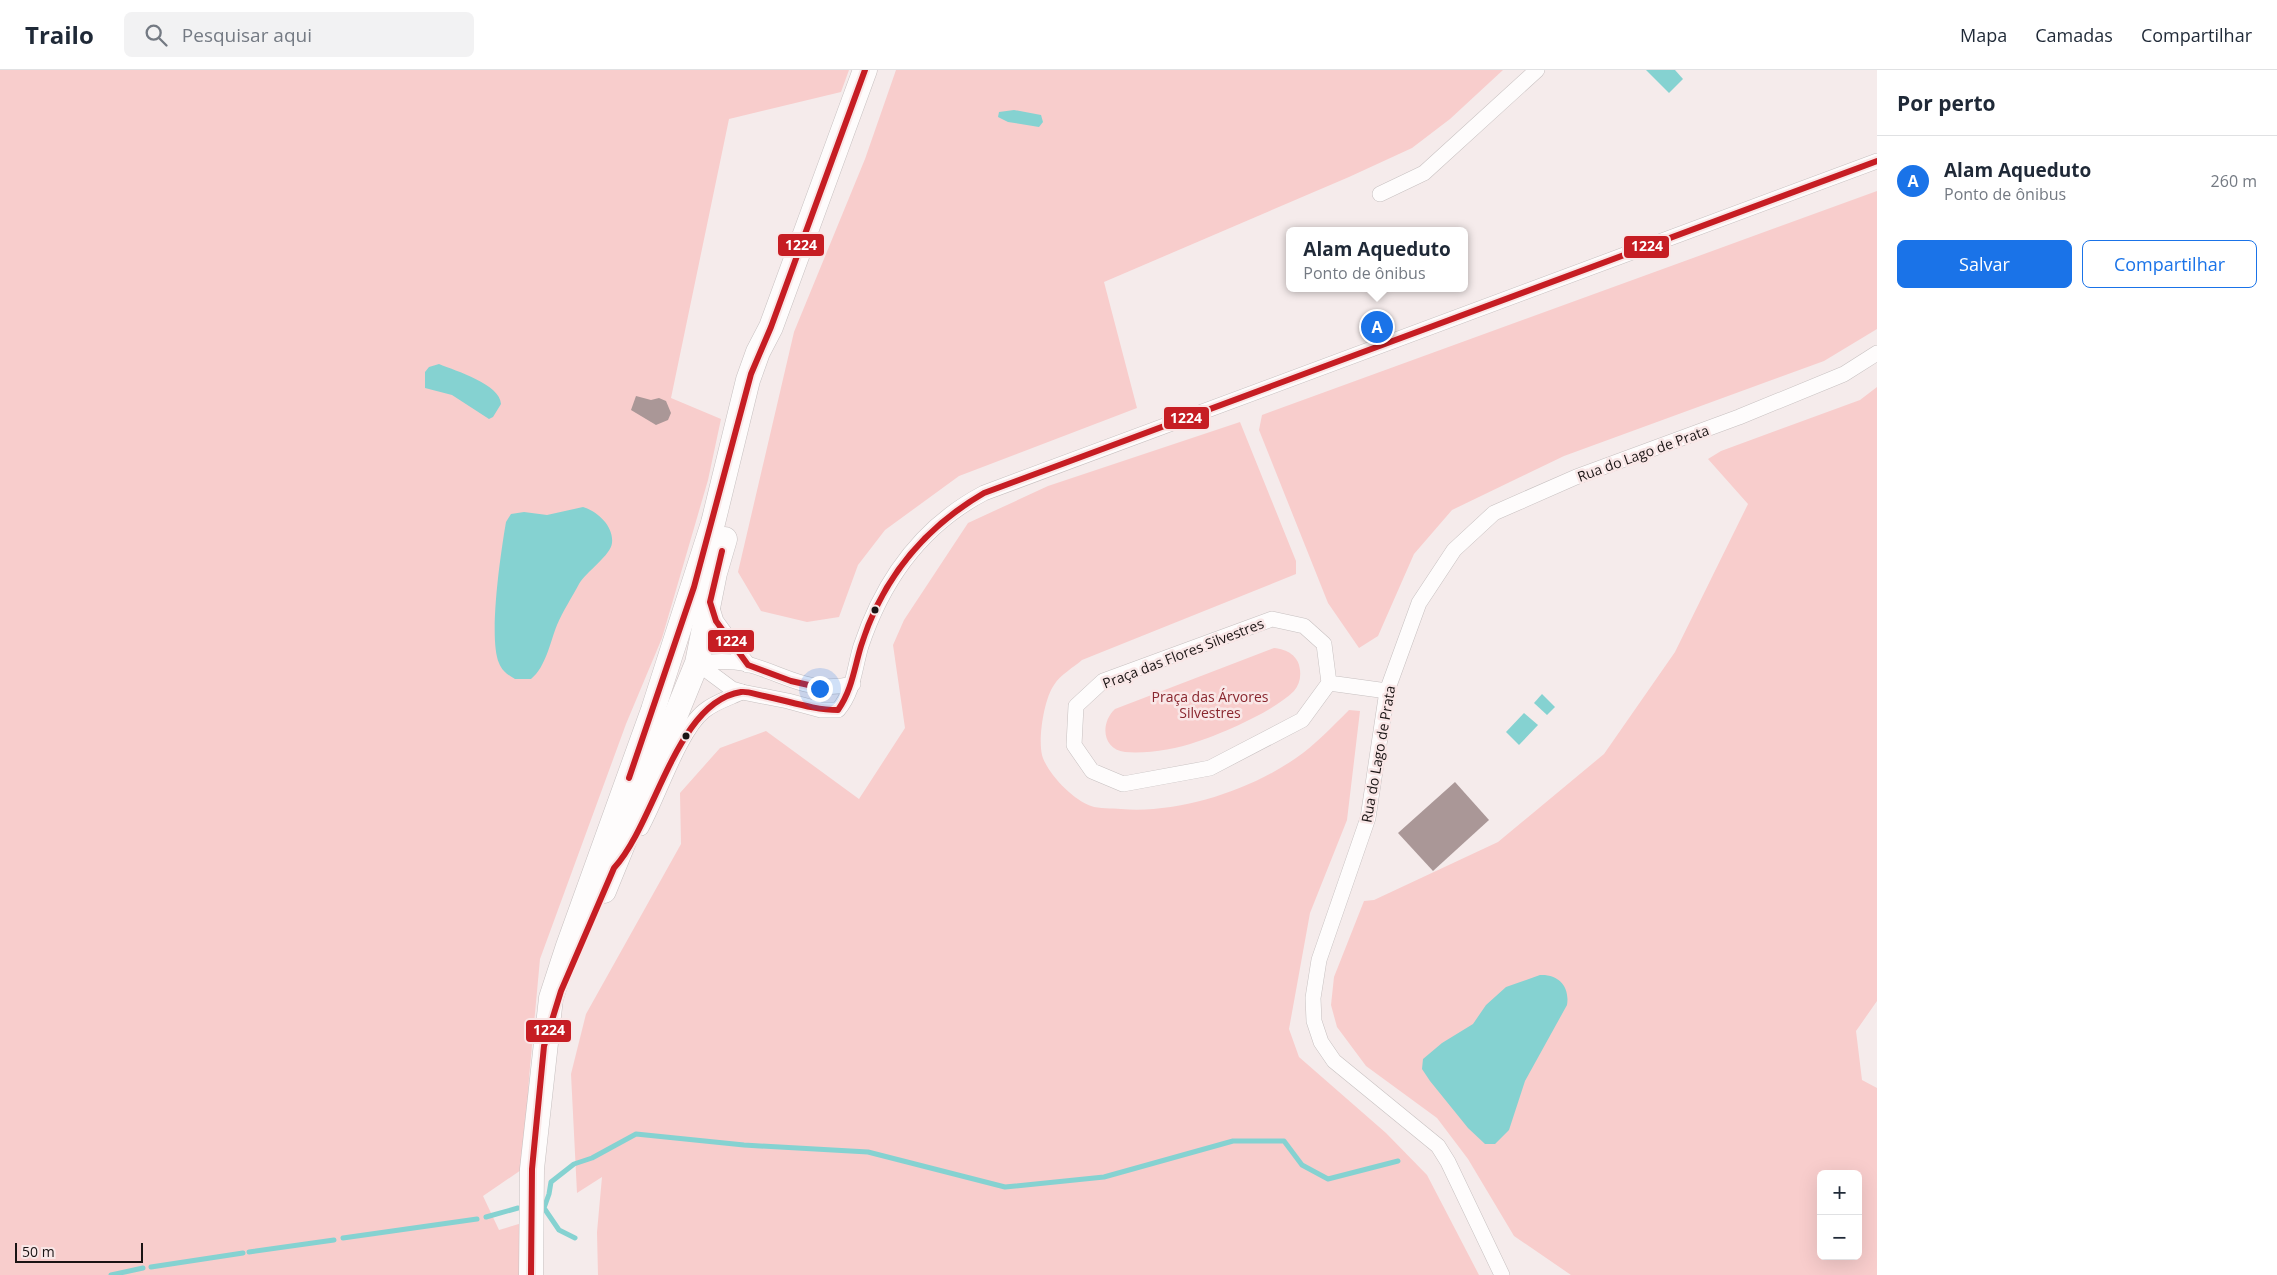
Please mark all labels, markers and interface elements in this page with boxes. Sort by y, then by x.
search box [124,12,474,57]
text: Trailo [25,18,94,51]
icon: search [142,21,170,49]
text: Pesquisar aqui [182,22,312,48]
text: Mapa [1960,23,2007,47]
text: Camadas [2035,23,2113,47]
text: Compartilhar [2141,23,2252,47]
text: Por perto [1897,89,1996,117]
text: Alam Aqueduto [1944,157,2091,183]
text: A [1907,170,1919,192]
text: 260 m [2211,170,2257,192]
text: Ponto de ônibus [1944,183,2066,205]
popup [1286,227,1468,292]
line badge: 1224 [777,233,825,257]
text: 1224 [785,235,817,254]
line badge: 1224 [1623,235,1670,259]
text: Alam Aqueduto [1303,236,1451,262]
text: 1224 [1631,236,1663,255]
button: Salvar [1897,240,2072,288]
button: Compartilhar [2082,240,2257,288]
text: Ponto de ônibus [1303,262,1426,284]
pin: A [1361,308,1393,346]
line badge: 1224 [1163,406,1210,430]
text: 1224 [1170,408,1202,427]
street label: Rua do Lago de Prata [1575,420,1711,486]
unlabelled marker [870,605,880,615]
street label: Praça das Flores Silvestres [1100,613,1267,693]
line badge: 1224 [707,629,755,653]
text: 1224 [715,631,747,650]
your location [807,676,833,702]
street label: Rua do Lago de Prata [1357,684,1399,824]
park label: Praça das Árvores Silvestres [1152,687,1269,722]
unlabelled marker [681,731,691,741]
line badge: 1224 [525,1019,572,1043]
text: 1224 [533,1020,565,1039]
map controls [1817,1170,1862,1260]
button: + [1817,1170,1862,1215]
button: − [1817,1215,1862,1260]
scale bar [15,1240,142,1263]
text: 50 m [22,1242,55,1261]

